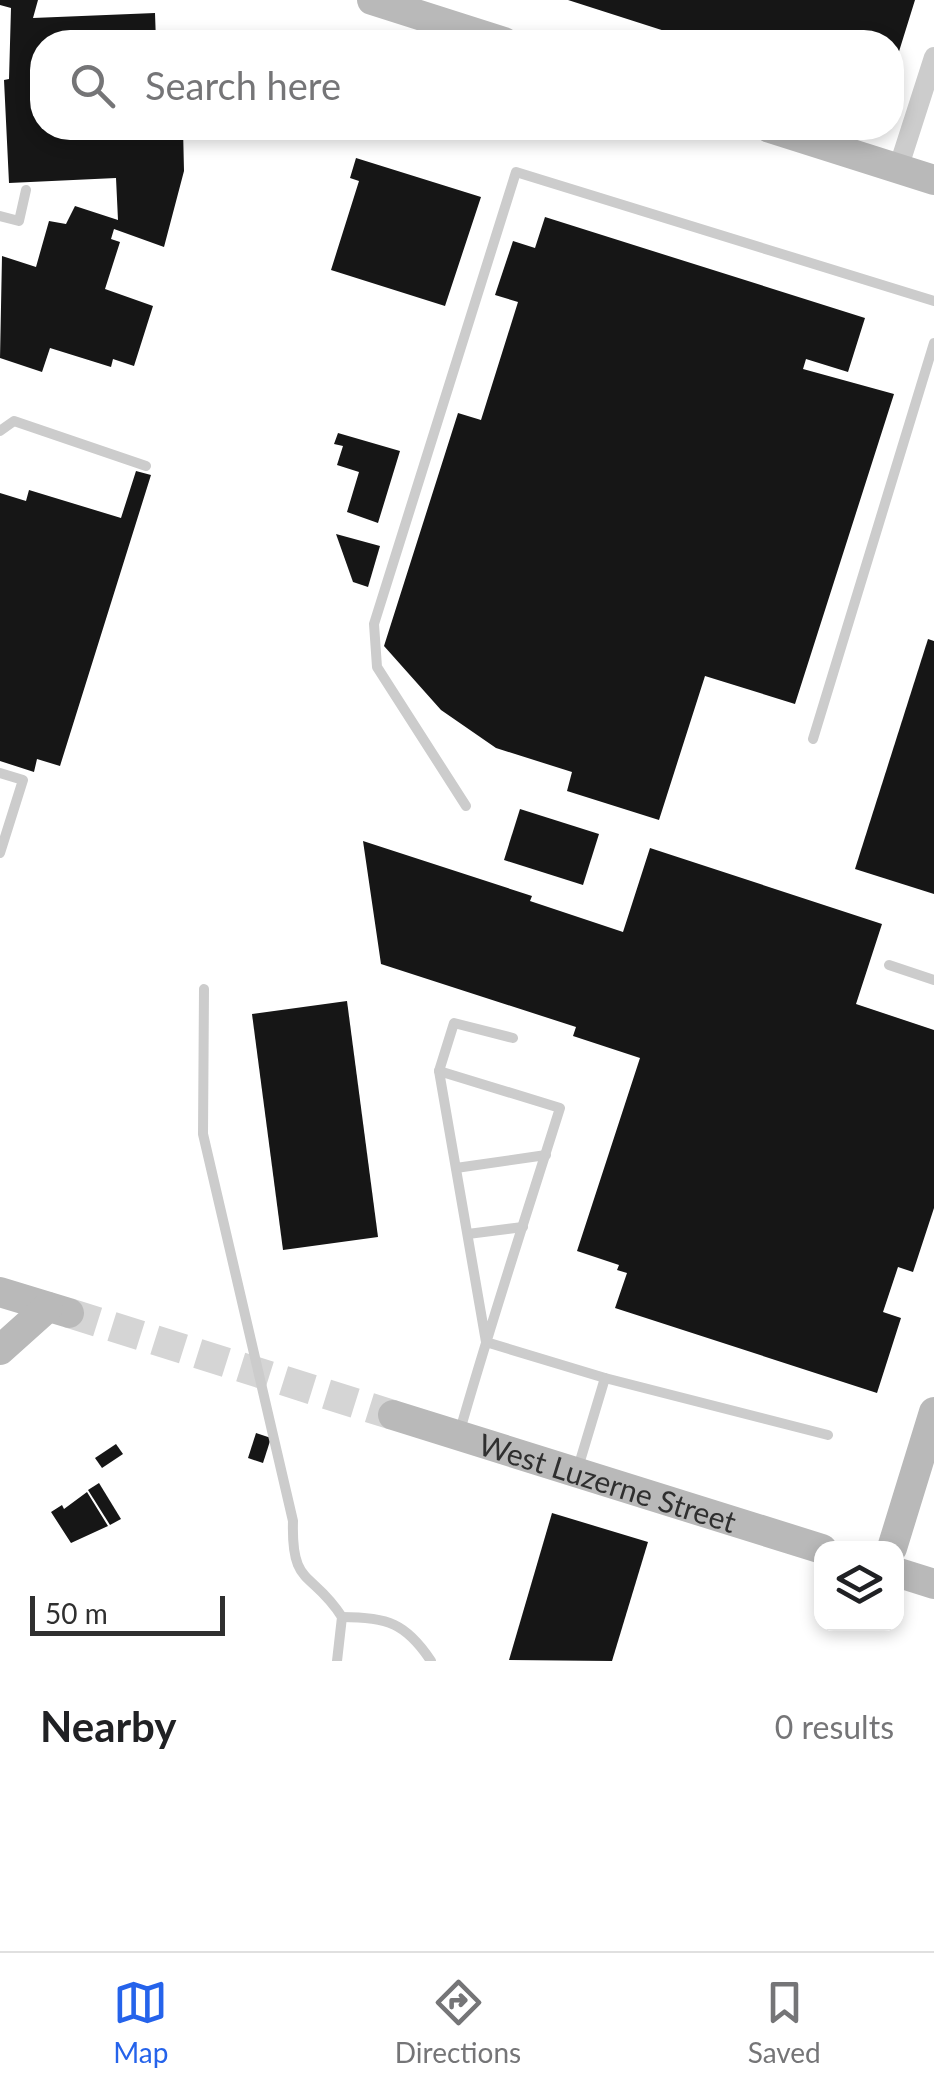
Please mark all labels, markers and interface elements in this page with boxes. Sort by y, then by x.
search box [30,30,904,140]
icon: search [65,58,120,113]
text: Search here [145,62,341,108]
street label: West Luzerne Street [475,1425,741,1539]
map controls [814,1541,904,1631]
button: layers [814,1541,904,1631]
scale bar [30,1591,225,1636]
text: 50 m [45,1596,108,1630]
text: Nearby [40,1701,177,1751]
text: 0 results [775,1707,894,1746]
tab: Map [113,1975,168,2069]
tab: Directions [395,1975,521,2069]
tab: Saved [748,1975,821,2069]

